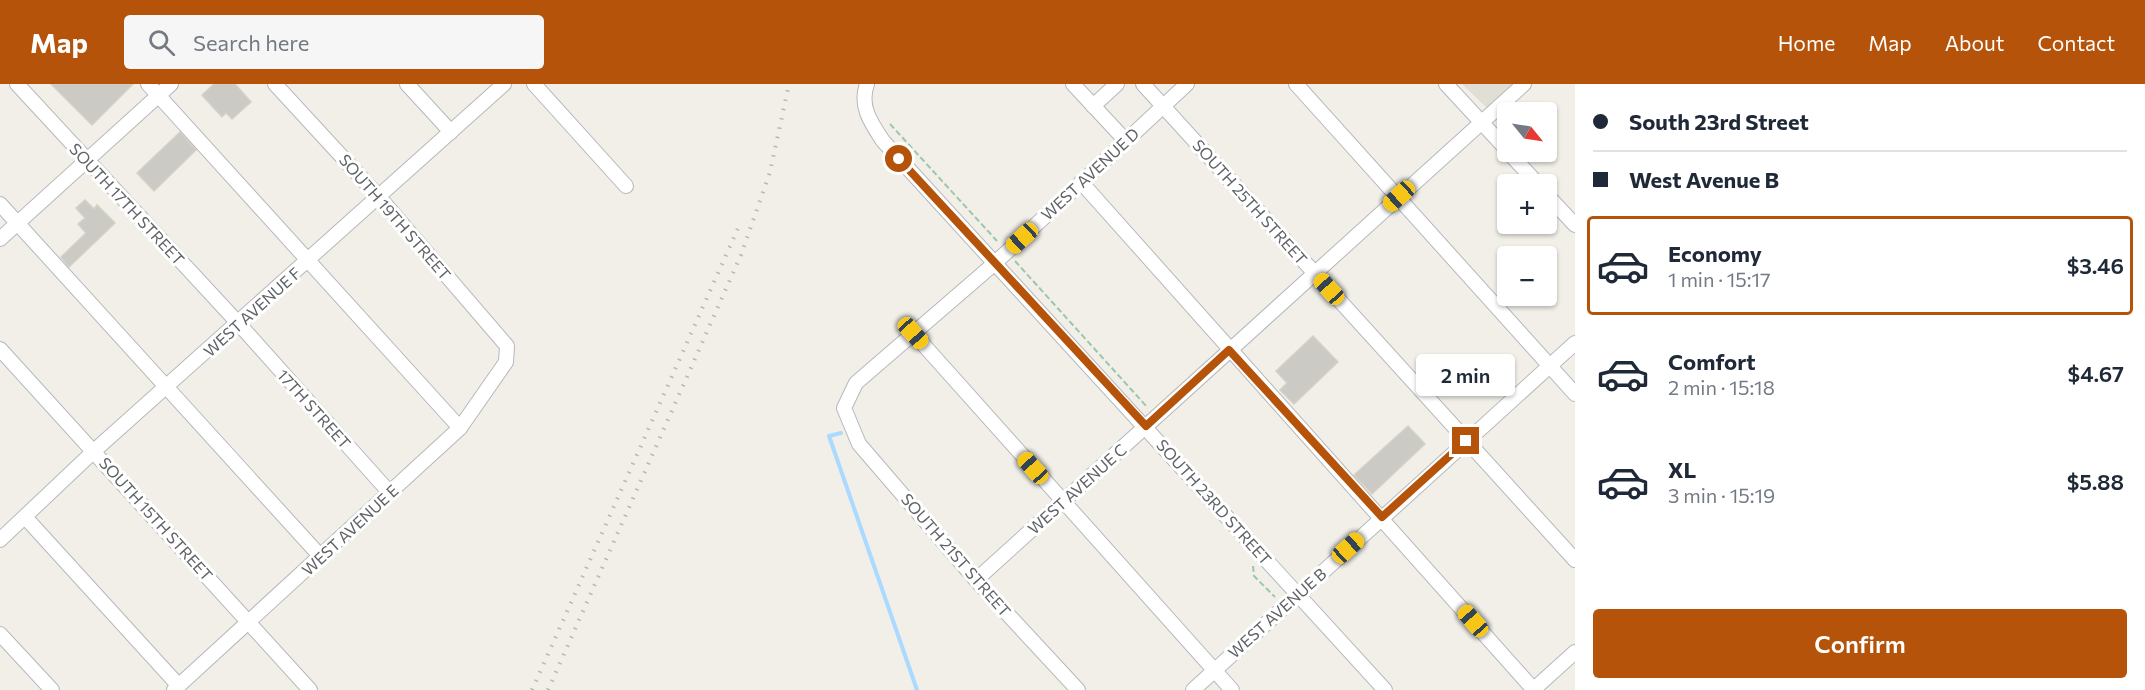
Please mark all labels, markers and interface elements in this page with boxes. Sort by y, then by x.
search box [124,15,544,69]
text: Map [30,25,88,59]
icon: search [145,26,178,59]
text: Search here [193,29,309,56]
text: Home [1778,30,1835,55]
text: Map [1868,30,1912,55]
text: About [1945,30,2004,55]
text: Contact [2037,30,2115,55]
north arrow [1497,102,1557,162]
map controls [1497,102,1557,306]
text: South 23rd Street [1629,108,1809,135]
street label: WEST AVENUE D [1037,123,1142,224]
street label: SOUTH 25TH STREET [1189,135,1312,268]
street label: SOUTH 17TH STREET [66,139,189,268]
route start [885,145,912,172]
street label: SOUTH 19TH STREET [336,150,455,283]
text: West Avenue B [1629,166,1779,193]
button: + [1497,174,1557,234]
car [1380,177,1418,215]
car [1003,219,1041,257]
icon: car [1596,239,1650,293]
text: Economy [1668,240,1762,267]
button: − [1497,246,1557,306]
text: $3.46 [2067,252,2124,279]
street label: WEST AVENUE F [199,263,304,360]
text: 1 min · 15:17 [1668,267,1771,291]
car [1310,270,1348,308]
car [894,314,932,352]
icon: car [1596,347,1650,401]
text: Comfort [1668,348,1756,375]
callout: 2 min [1416,354,1516,396]
text: $4.67 [2068,360,2124,387]
text: 2 min [1441,363,1490,387]
street label: 17TH STREET [274,365,355,452]
text: 2 min · 15:18 [1668,375,1775,399]
route end [1452,427,1479,454]
street label: SOUTH 23RD STREET [1153,435,1276,568]
street label: WEST AVENUE C [1024,439,1130,538]
car [1014,449,1052,487]
street label: SOUTH 15TH STREET [96,453,217,584]
icon: car [1596,455,1650,509]
text: XL [1668,456,1696,483]
text: $5.88 [2067,468,2124,495]
street label: WEST AVENUE E [298,480,402,579]
text: 3 min · 15:19 [1668,483,1775,507]
street label: SOUTH 21ST STREET [898,489,1015,620]
car [1329,529,1367,567]
street label: WEST AVENUE B [1224,564,1330,662]
car [1454,602,1492,640]
button: Confirm [1593,609,2127,678]

